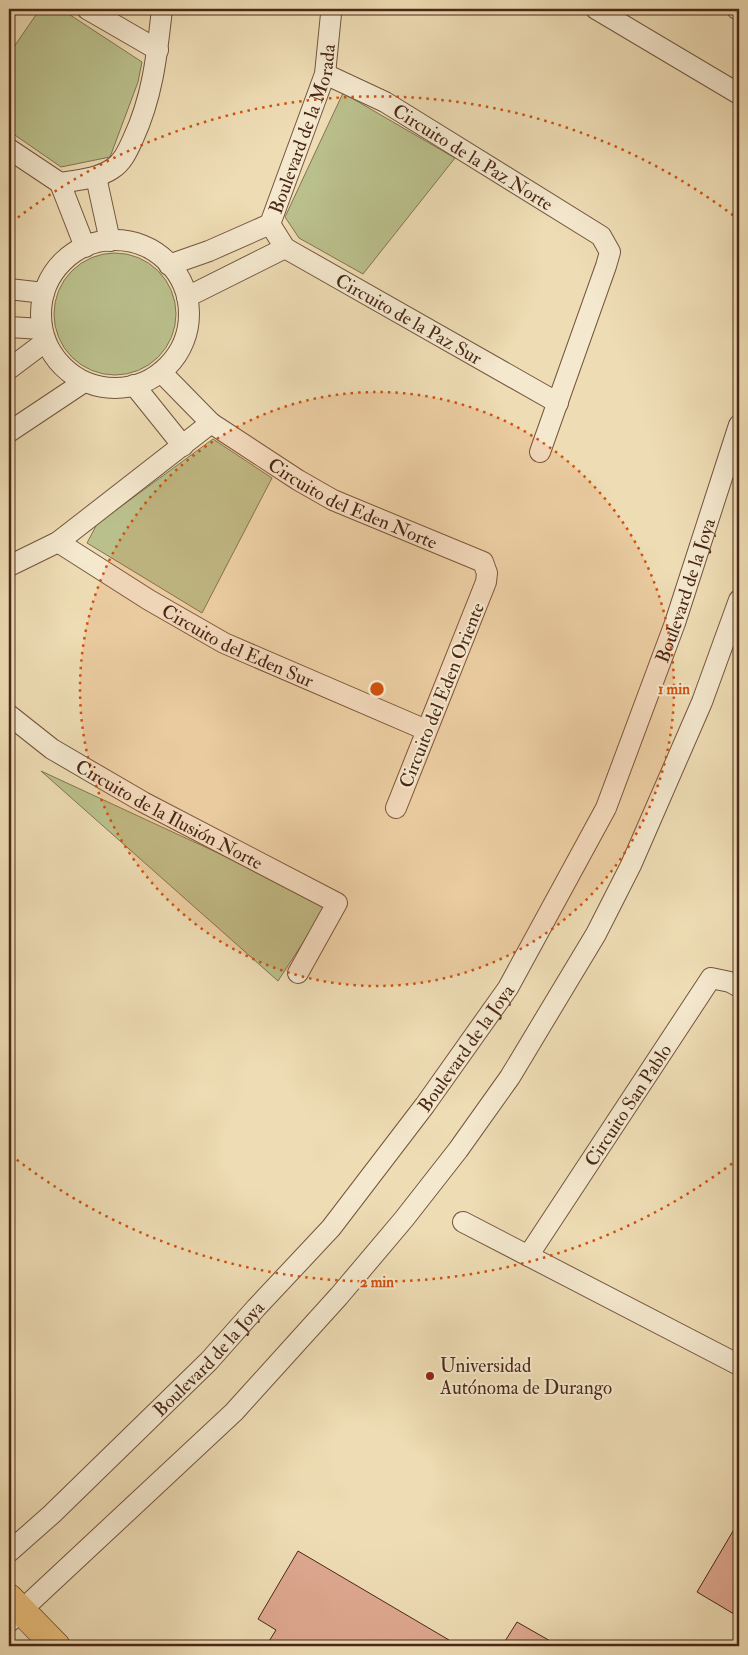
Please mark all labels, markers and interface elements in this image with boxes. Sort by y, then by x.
street label: Boulevard de la Morada [264,43,341,217]
street label: Circuito de la Paz Norte [388,99,557,216]
street label: Circuito de la Paz Sur [331,268,486,370]
street label: Circuito del Eden Norte [263,453,441,555]
street label: Boulevard de la Joya [650,515,721,666]
street label: Circuito del Eden Sur [157,599,317,693]
street label: Circuito del Eden Oriente [394,599,490,792]
centre of rings [368,680,386,698]
text: 1 min [658,680,690,699]
street label: Circuito de la Ilusión Norte [71,754,267,875]
street label: Boulevard de la Joya [413,980,520,1117]
street label: Circuito San Pablo [579,1040,677,1171]
text: 2 min [360,1273,394,1292]
street label: Boulevard de la Joya [148,1296,270,1422]
place label: Universidad Autónoma de Durango [439,1354,612,1400]
marker: Universidad Autónoma de Durango [424,1370,436,1382]

